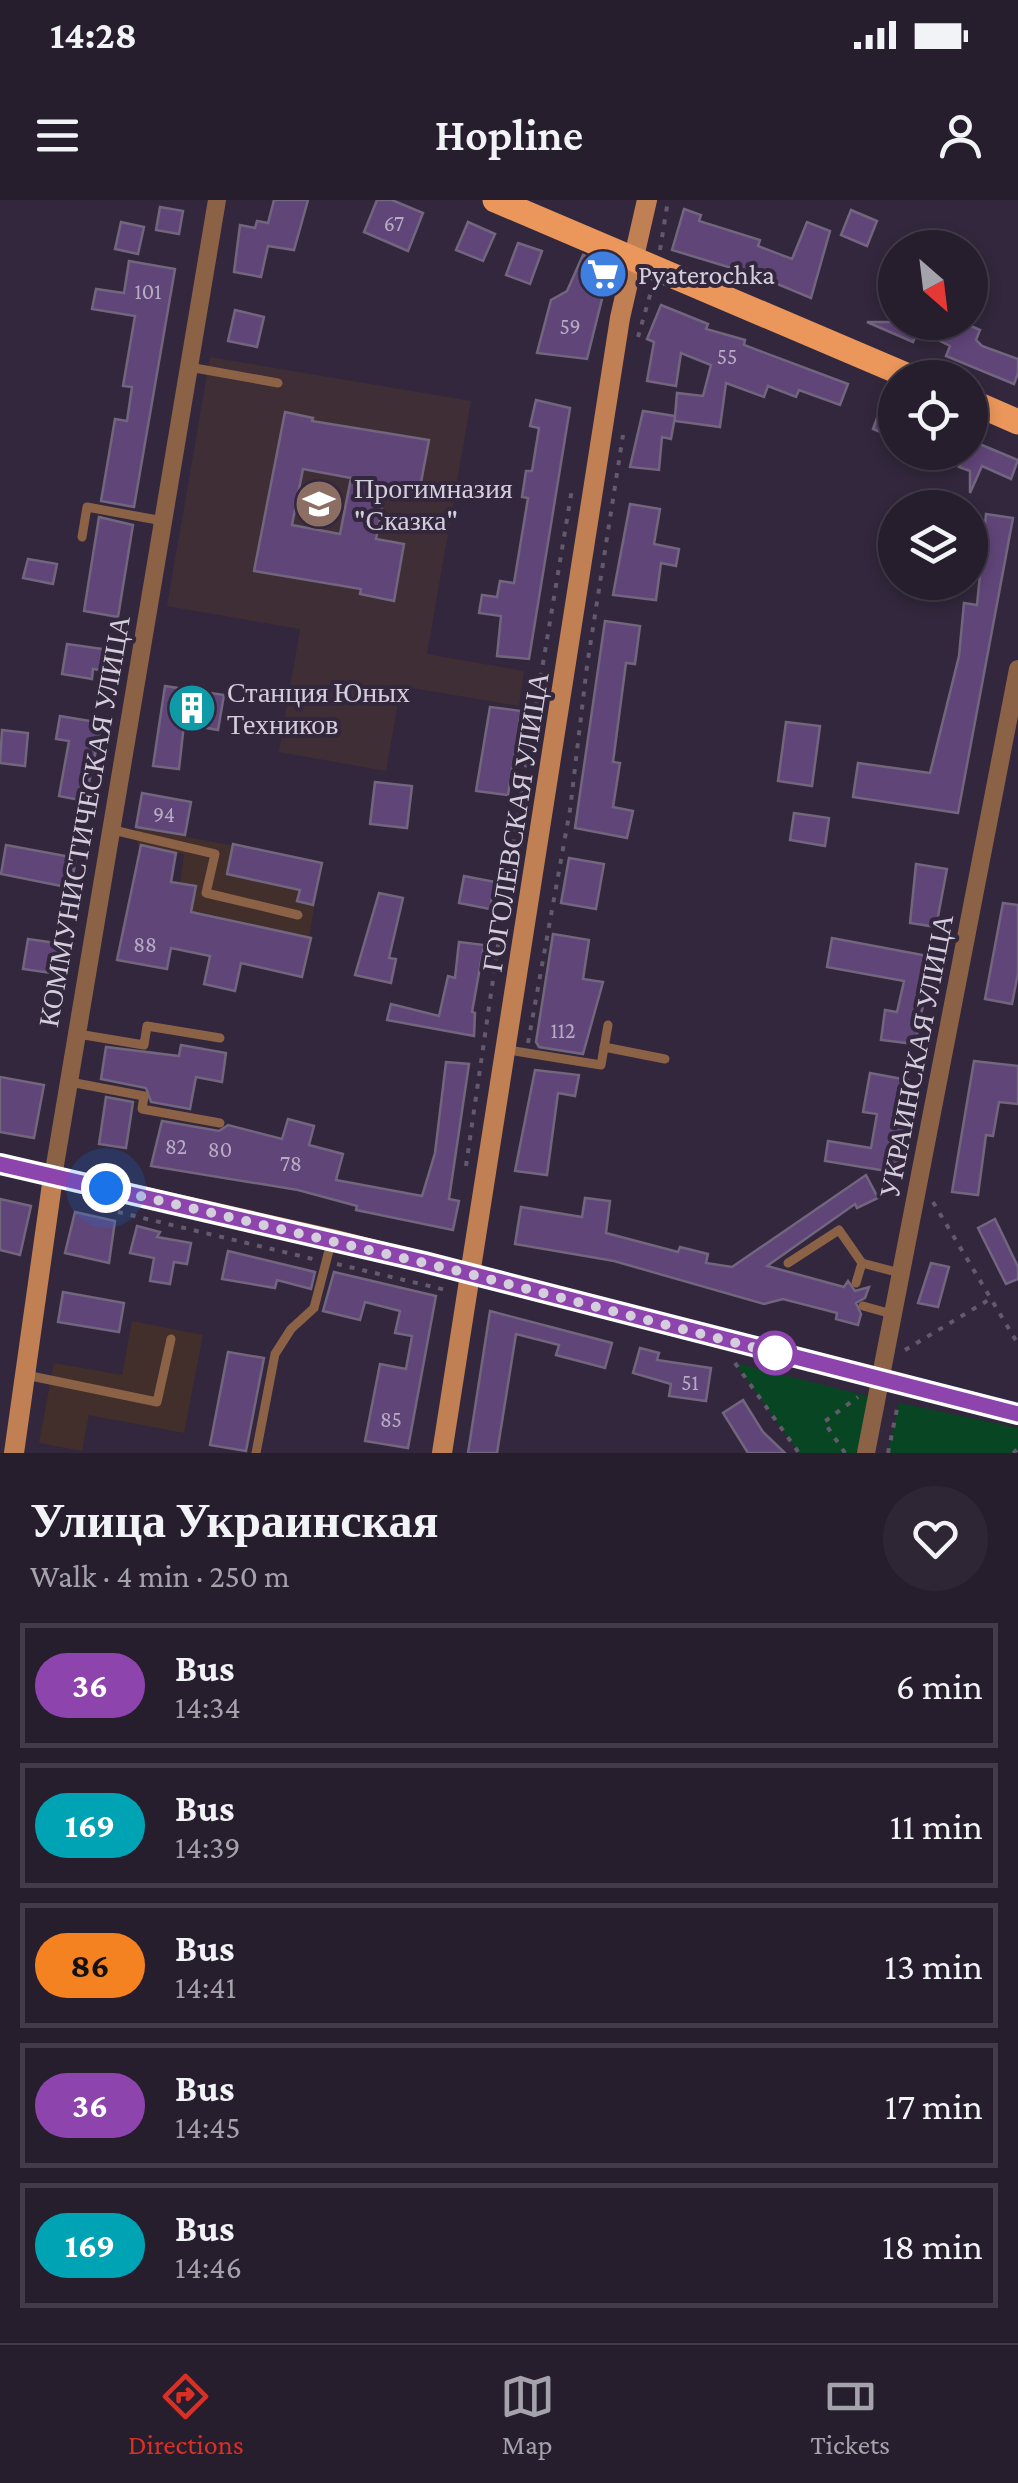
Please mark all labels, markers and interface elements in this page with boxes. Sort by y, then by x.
text: 14:28 [50,14,137,56]
icon: menu [30,108,85,163]
icon: person [933,108,988,163]
text: Hopline [435,110,583,160]
house number: 67 [384,211,404,236]
north arrow [878,230,988,340]
map controls [878,230,988,600]
supermarket icon: Pyaterochka [577,248,629,300]
place label: Pyaterochka [638,259,775,290]
house number: 101 [134,279,162,304]
house number: 59 [559,314,581,339]
house number: 55 [717,344,737,369]
button: locate [878,360,988,470]
place label: Прогимназия "Сказка" [354,473,513,536]
school or university icon: Прогимназия "Сказка" [293,478,345,530]
button: layers [878,490,988,600]
street label: КОММУНИСТИЧЕСКАЯ УЛИЦА [33,612,136,1029]
street label: ГОГОЛЕВСКАЯ УЛИЦА [477,669,555,974]
place label: Станция Юных Техников [227,677,410,740]
building icon: Станция Юных Техников [166,682,218,734]
house number: 94 [153,802,175,827]
street label: УКРАИНСКАЯ УЛИЦА [874,911,959,1201]
house number: 88 [133,932,157,957]
house number: 112 [550,1018,576,1043]
house number: 82 [165,1134,187,1159]
house number: 80 [208,1137,232,1162]
house number: 78 [280,1151,302,1176]
your location [81,1163,131,1213]
unlabelled marker [754,1332,796,1374]
house number: 51 [681,1370,699,1395]
house number: 85 [380,1407,402,1432]
button: heart [883,1486,988,1591]
text: Улица Украинская [30,1494,438,1547]
text: Walk · 4 min · 250 m [30,1558,290,1594]
text: Bus [175,1647,234,1689]
text: 6 min [896,1665,983,1707]
text: 36 [72,1666,108,1705]
text: 14:34 [175,1689,241,1725]
text: Bus [175,1787,234,1829]
text: 11 min [890,1805,983,1847]
text: 169 [65,1806,115,1845]
text: 14:39 [175,1829,241,1865]
text: Bus [175,1927,234,1969]
text: 13 min [884,1945,983,1987]
text: 86 [70,1946,110,1985]
text: 14:41 [175,1969,236,2005]
text: Bus [175,2067,234,2109]
text: 17 min [885,2085,983,2127]
text: 36 [72,2086,108,2125]
text: 14:45 [175,2109,241,2145]
text: Bus [175,2207,234,2249]
text: 18 min [882,2225,983,2267]
text: 169 [65,2226,115,2265]
text: 14:46 [175,2249,242,2285]
tab: Directions [128,2369,244,2460]
tab: Map [500,2369,555,2460]
tab: Tickets [811,2369,890,2460]

